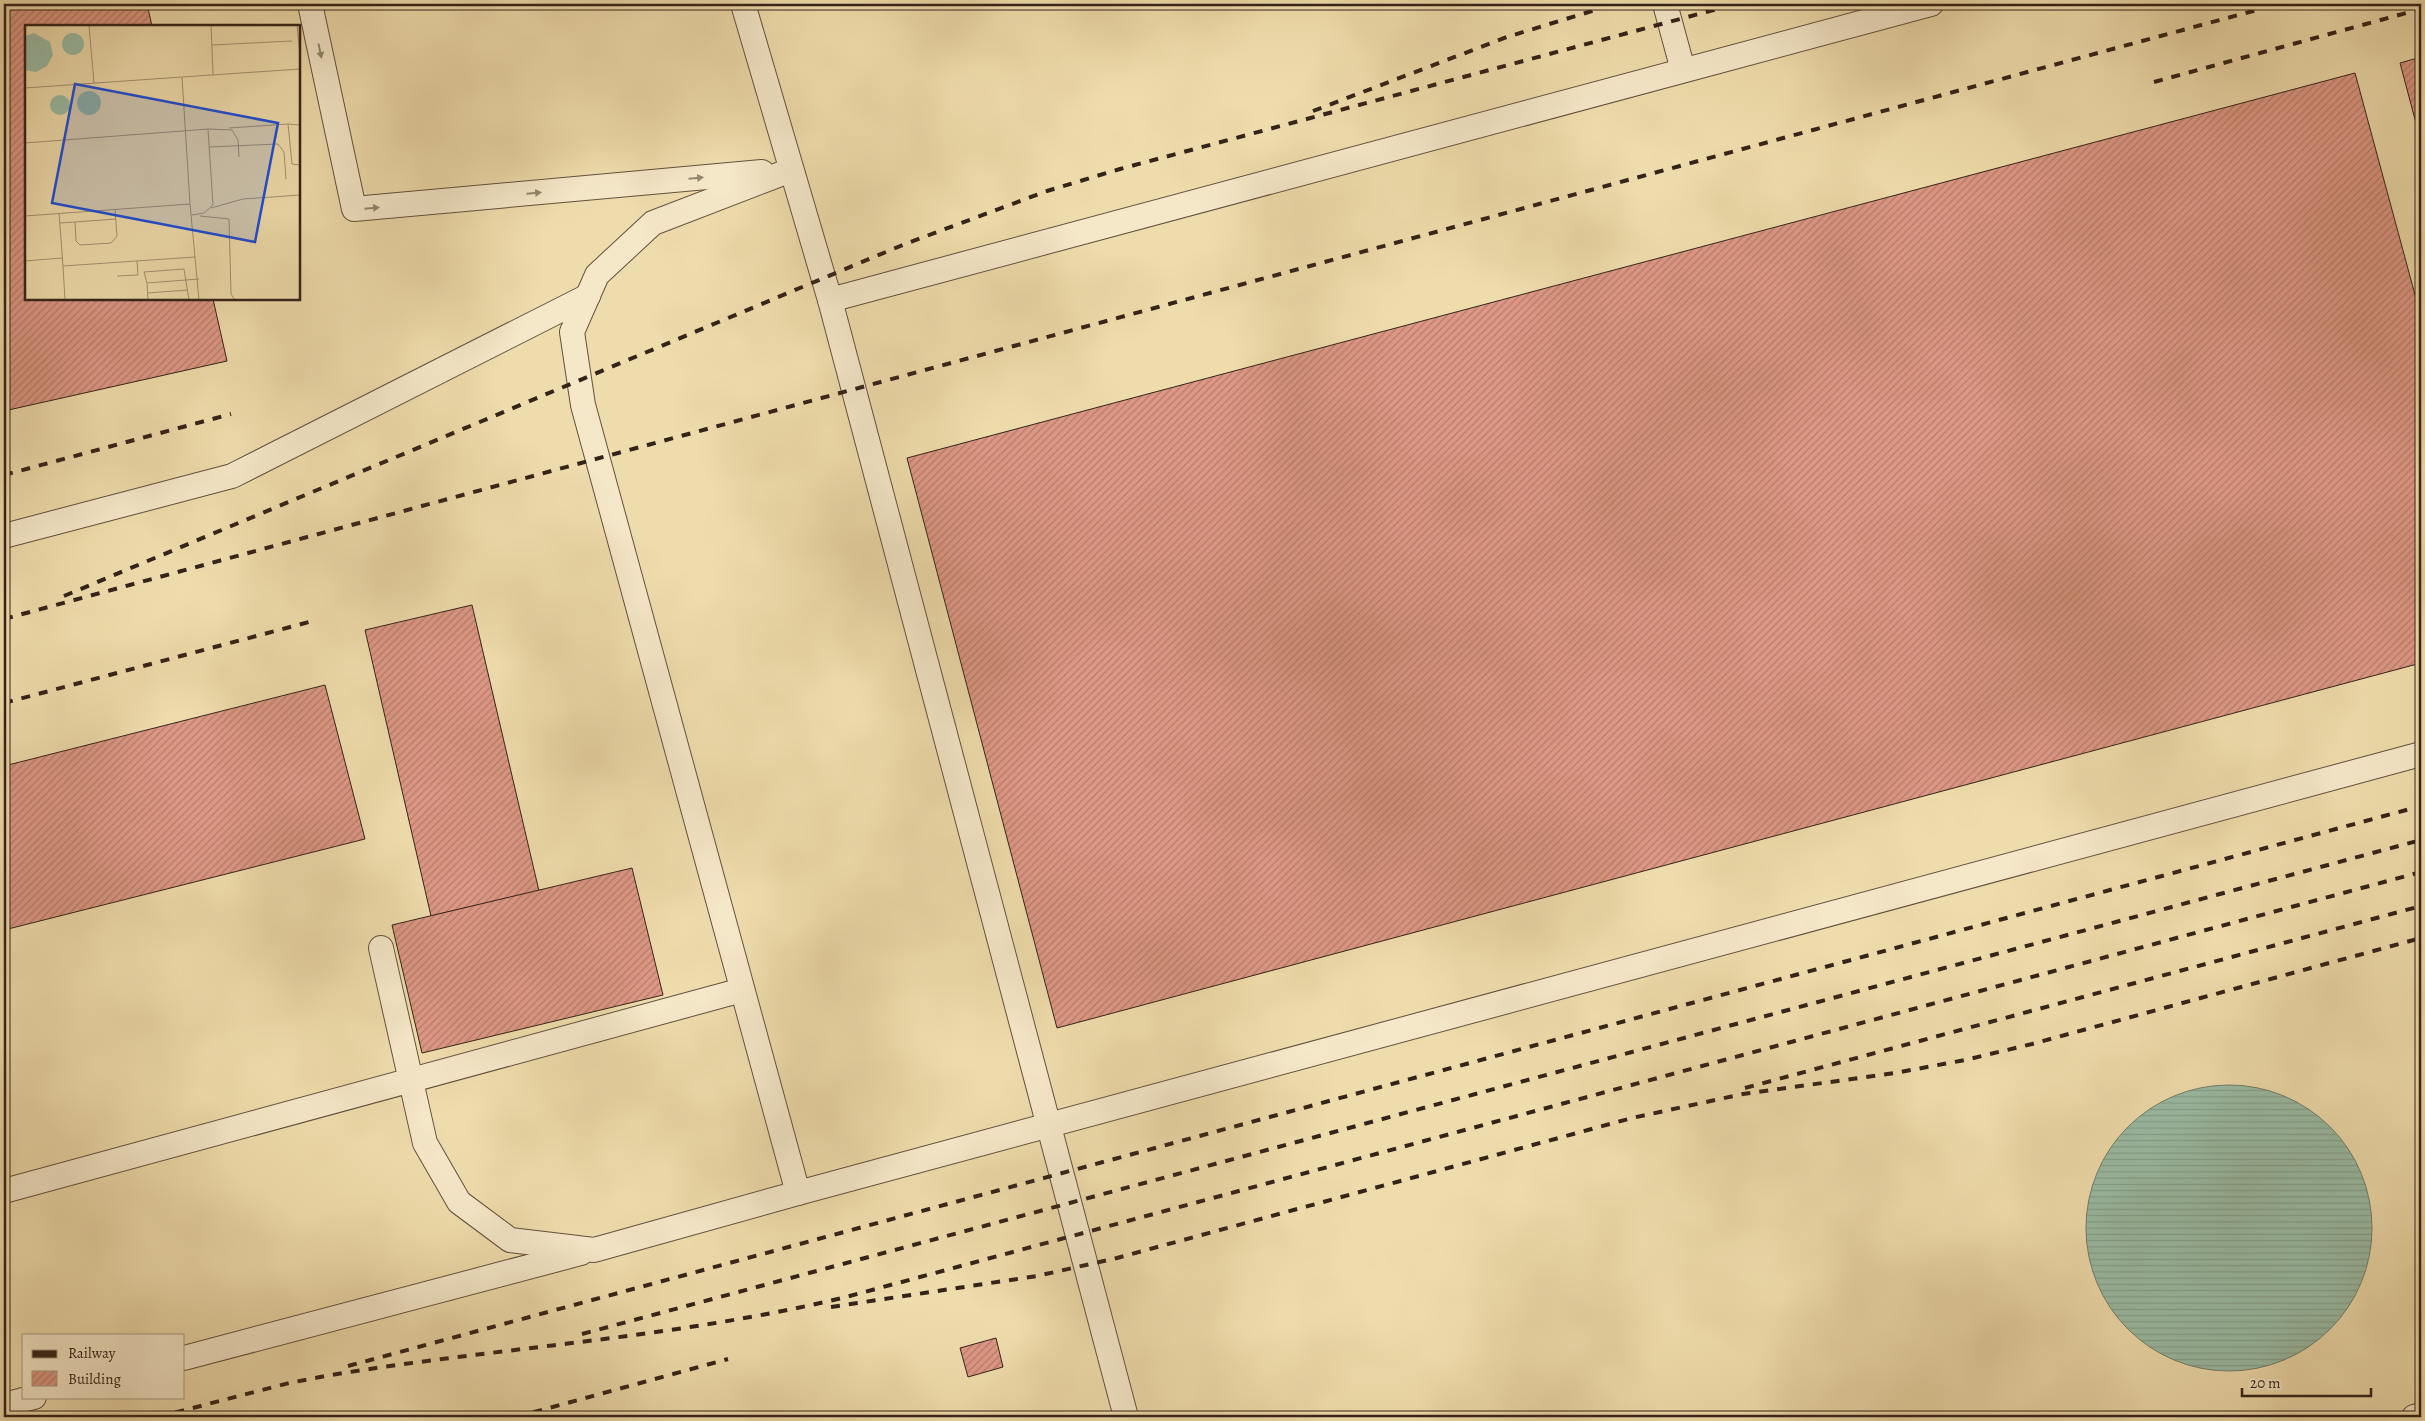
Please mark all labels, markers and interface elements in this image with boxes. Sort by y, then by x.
inset map [25,25,300,300]
one-way arrow [316,44,324,59]
one-way arrow [688,174,704,182]
one-way arrow [526,189,542,197]
one-way arrow [364,204,380,212]
legend [22,1334,185,1398]
text: Railway [68,1343,116,1363]
scale bar [2242,1366,2371,1398]
text: Building [68,1369,121,1389]
text: 20 m [2250,1373,2281,1393]

